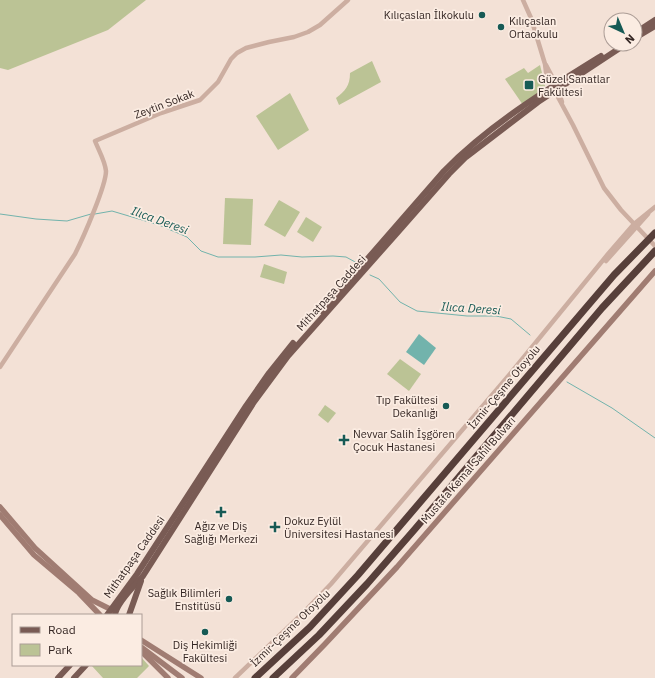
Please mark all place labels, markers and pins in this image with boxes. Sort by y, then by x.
place label: Kılıçaslan İlkokulu [384,8,474,22]
marker: Kılıçaslan İlkokulu [477,10,487,20]
place label: Kılıçaslan Ortaokulu [509,14,558,41]
marker: Kılıçaslan Ortaokulu [496,22,506,32]
place label: Güzel Sanatlar Fakültesi [538,72,610,99]
marker: Güzel Sanatlar Fakültesi [523,79,535,91]
place label: Tıp Fakültesi Dekanlığı [376,393,438,420]
marker: Tıp Fakültesi Dekanlığı [441,401,451,411]
place label: Nevvar Salih İşgören Çocuk Hastanesi [353,427,455,454]
marker: Nevvar Salih İşgören Çocuk Hastanesi [338,434,350,446]
marker: Ağız ve Diş Sağlığı Merkezi [215,506,227,518]
place label: Dokuz Eylül Üniversitesi Hastanesi [284,514,394,541]
place label: Ağız ve Diş Sağlığı Merkezi [184,519,258,546]
marker: Dokuz Eylül Üniversitesi Hastanesi [269,521,281,533]
place label: Sağlık Bilimleri Enstitüsü [148,586,221,613]
marker: Sağlık Bilimleri Enstitüsü [224,594,234,604]
marker: Diş Hekimliği Fakültesi [200,627,210,637]
place label: Diş Hekimliği Fakültesi [173,638,237,665]

